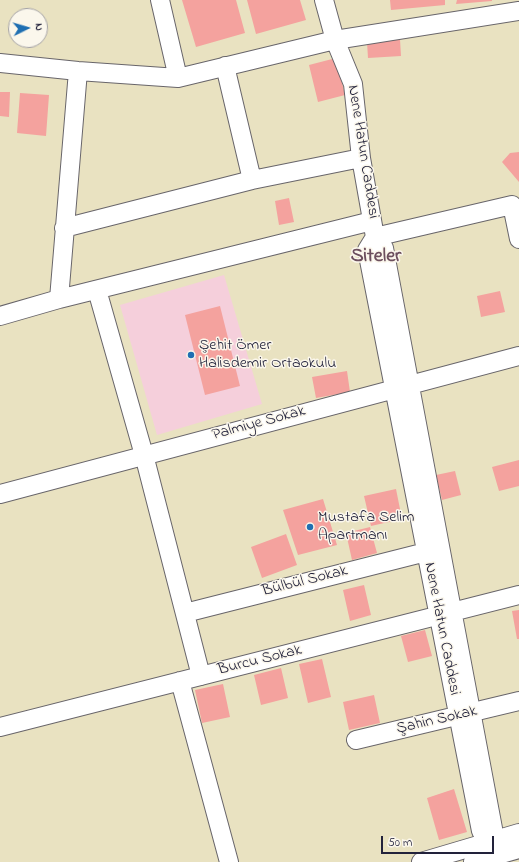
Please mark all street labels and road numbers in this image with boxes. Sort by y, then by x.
street label: Nene Hatun Caddesi [342,84,382,220]
street label: Palmiye Sokak [210,402,308,446]
street label: Nene Hatun Caddesi [419,561,463,697]
street label: Bülbül Sokak [260,562,350,602]
street label: Burcu Sokak [216,641,304,681]
street label: Şahin Sokak [395,702,479,740]

